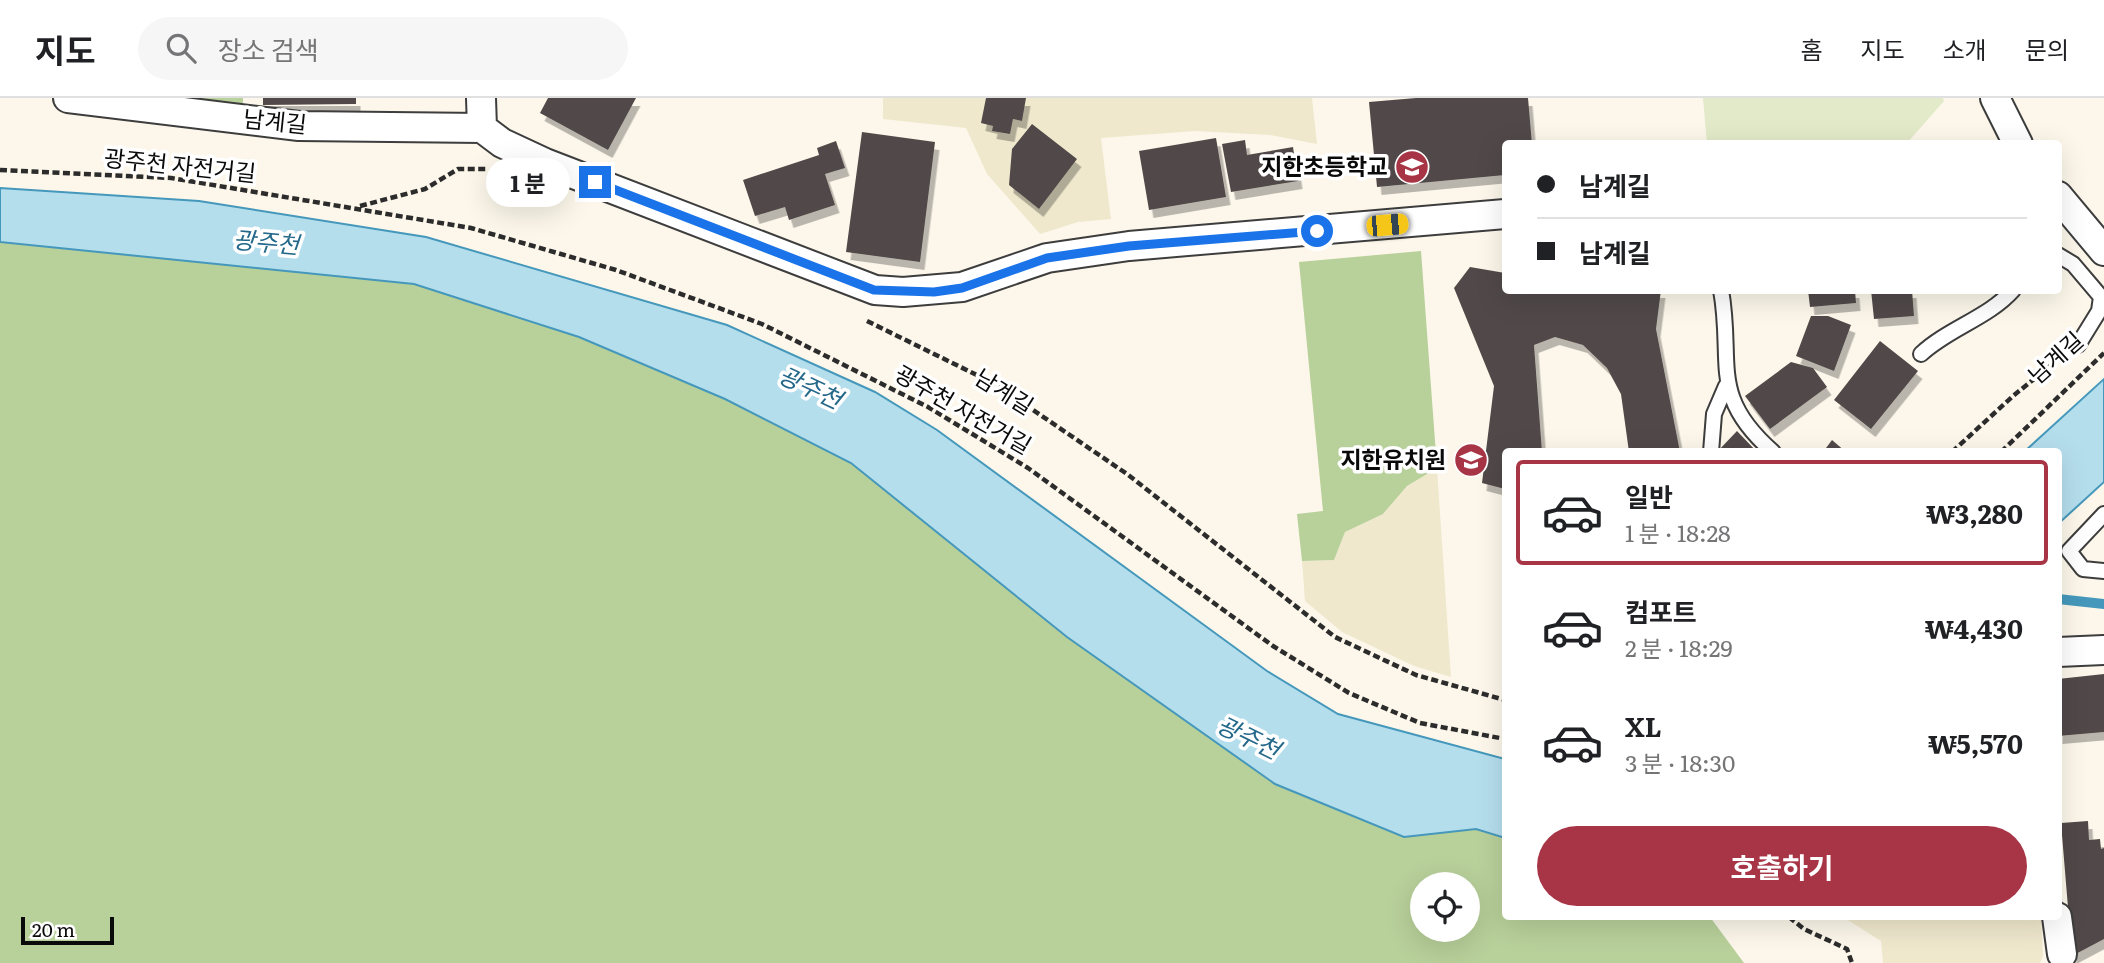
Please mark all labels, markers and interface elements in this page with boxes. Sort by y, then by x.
search box [138,17,628,80]
text: 지도 [35,24,96,73]
icon: search [162,29,200,67]
text: 장소 검색 [218,29,319,68]
text: 홈 [1800,31,1822,66]
text: 지도 [1860,31,1905,66]
text: 소개 [1943,31,1987,66]
text: 문의 [2025,31,2069,66]
street label: 남계길 [242,100,309,140]
street label: 광주천 자전거길 [102,139,258,189]
place label: 지한초등학교 [1261,148,1388,182]
school or university icon: 지한초등학교 [1393,148,1431,186]
callout: 1 분 [486,158,570,206]
text: 1 분 [510,165,546,199]
text: 남계길 [1579,165,1651,204]
route end [579,166,611,198]
car [1366,213,1409,237]
route start [1301,215,1333,247]
water label: 광주천 [232,220,304,261]
text: 남계길 [1579,232,1651,271]
street label: 남계길 [2020,323,2090,390]
street label: 광주천 자전거길 [889,355,1039,461]
water label: 광주천 [774,356,851,417]
street label: 남계길 [969,359,1041,422]
place label: 지한유치원 [1340,441,1446,475]
school or university icon: 지한유치원 [1452,441,1490,479]
text: 일반 [1625,476,1673,515]
icon: car [1541,481,1604,544]
text: ₩3,280 [1926,493,2023,532]
text: 1 분 · 18:28 [1625,515,1731,549]
text: 컴포트 [1625,591,1697,630]
icon: car [1541,596,1604,659]
text: ₩4,430 [1925,608,2023,647]
text: 2 분 · 18:29 [1625,630,1732,664]
water label: 광주천 [1212,706,1289,767]
text: XL [1625,706,1662,745]
icon: car [1541,711,1604,774]
text: ₩5,570 [1928,723,2023,762]
text: 3 분 · 18:30 [1625,745,1735,779]
button: 호출하기 [1537,826,2027,906]
map controls [1410,872,1480,942]
button: locate [1410,872,1480,942]
scale bar [21,914,114,946]
text: 20 m [32,915,75,943]

